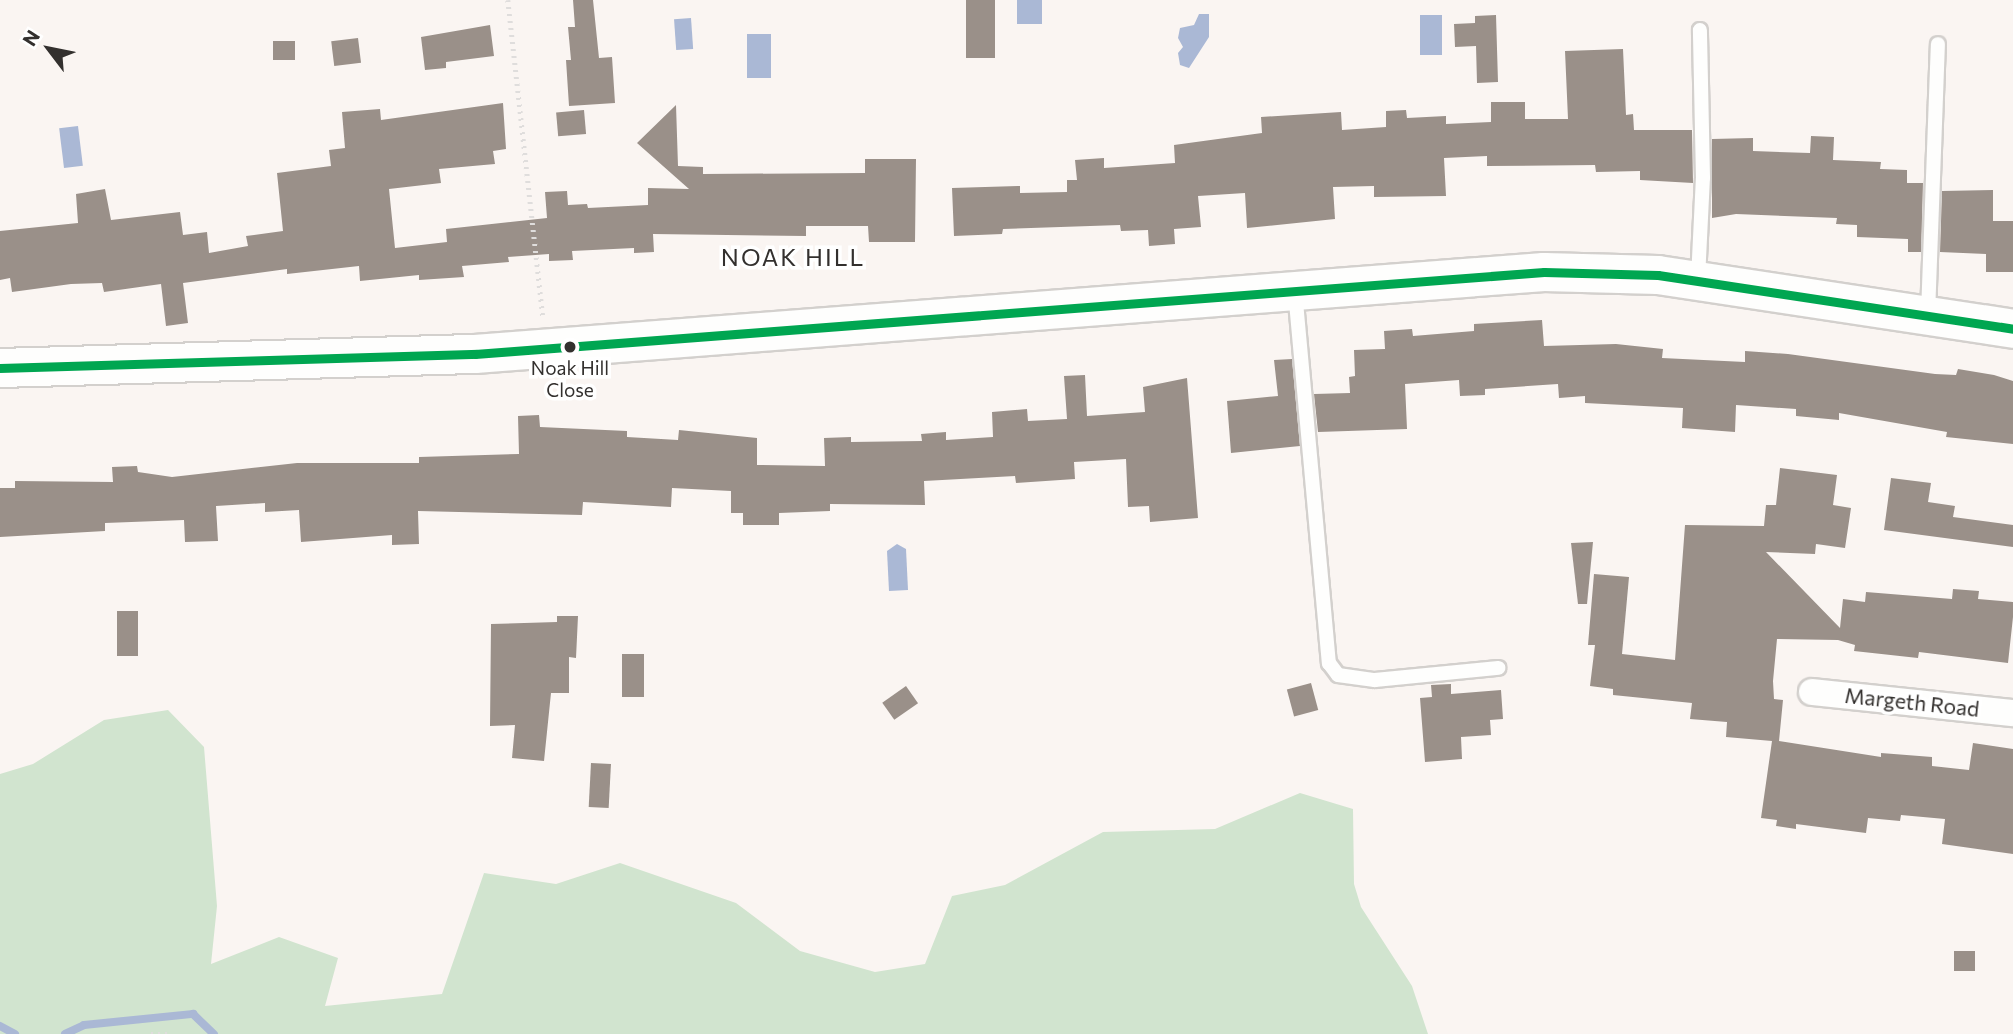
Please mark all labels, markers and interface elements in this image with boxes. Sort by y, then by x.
north arrow [14,14,84,84]
text: N [17,25,44,50]
district label: NOAK HILL [722,243,864,271]
marker: Noak Hill Close [563,340,577,354]
place label: Noak Hill Close [531,357,609,401]
street label: Margeth Road [1844,682,1980,722]

